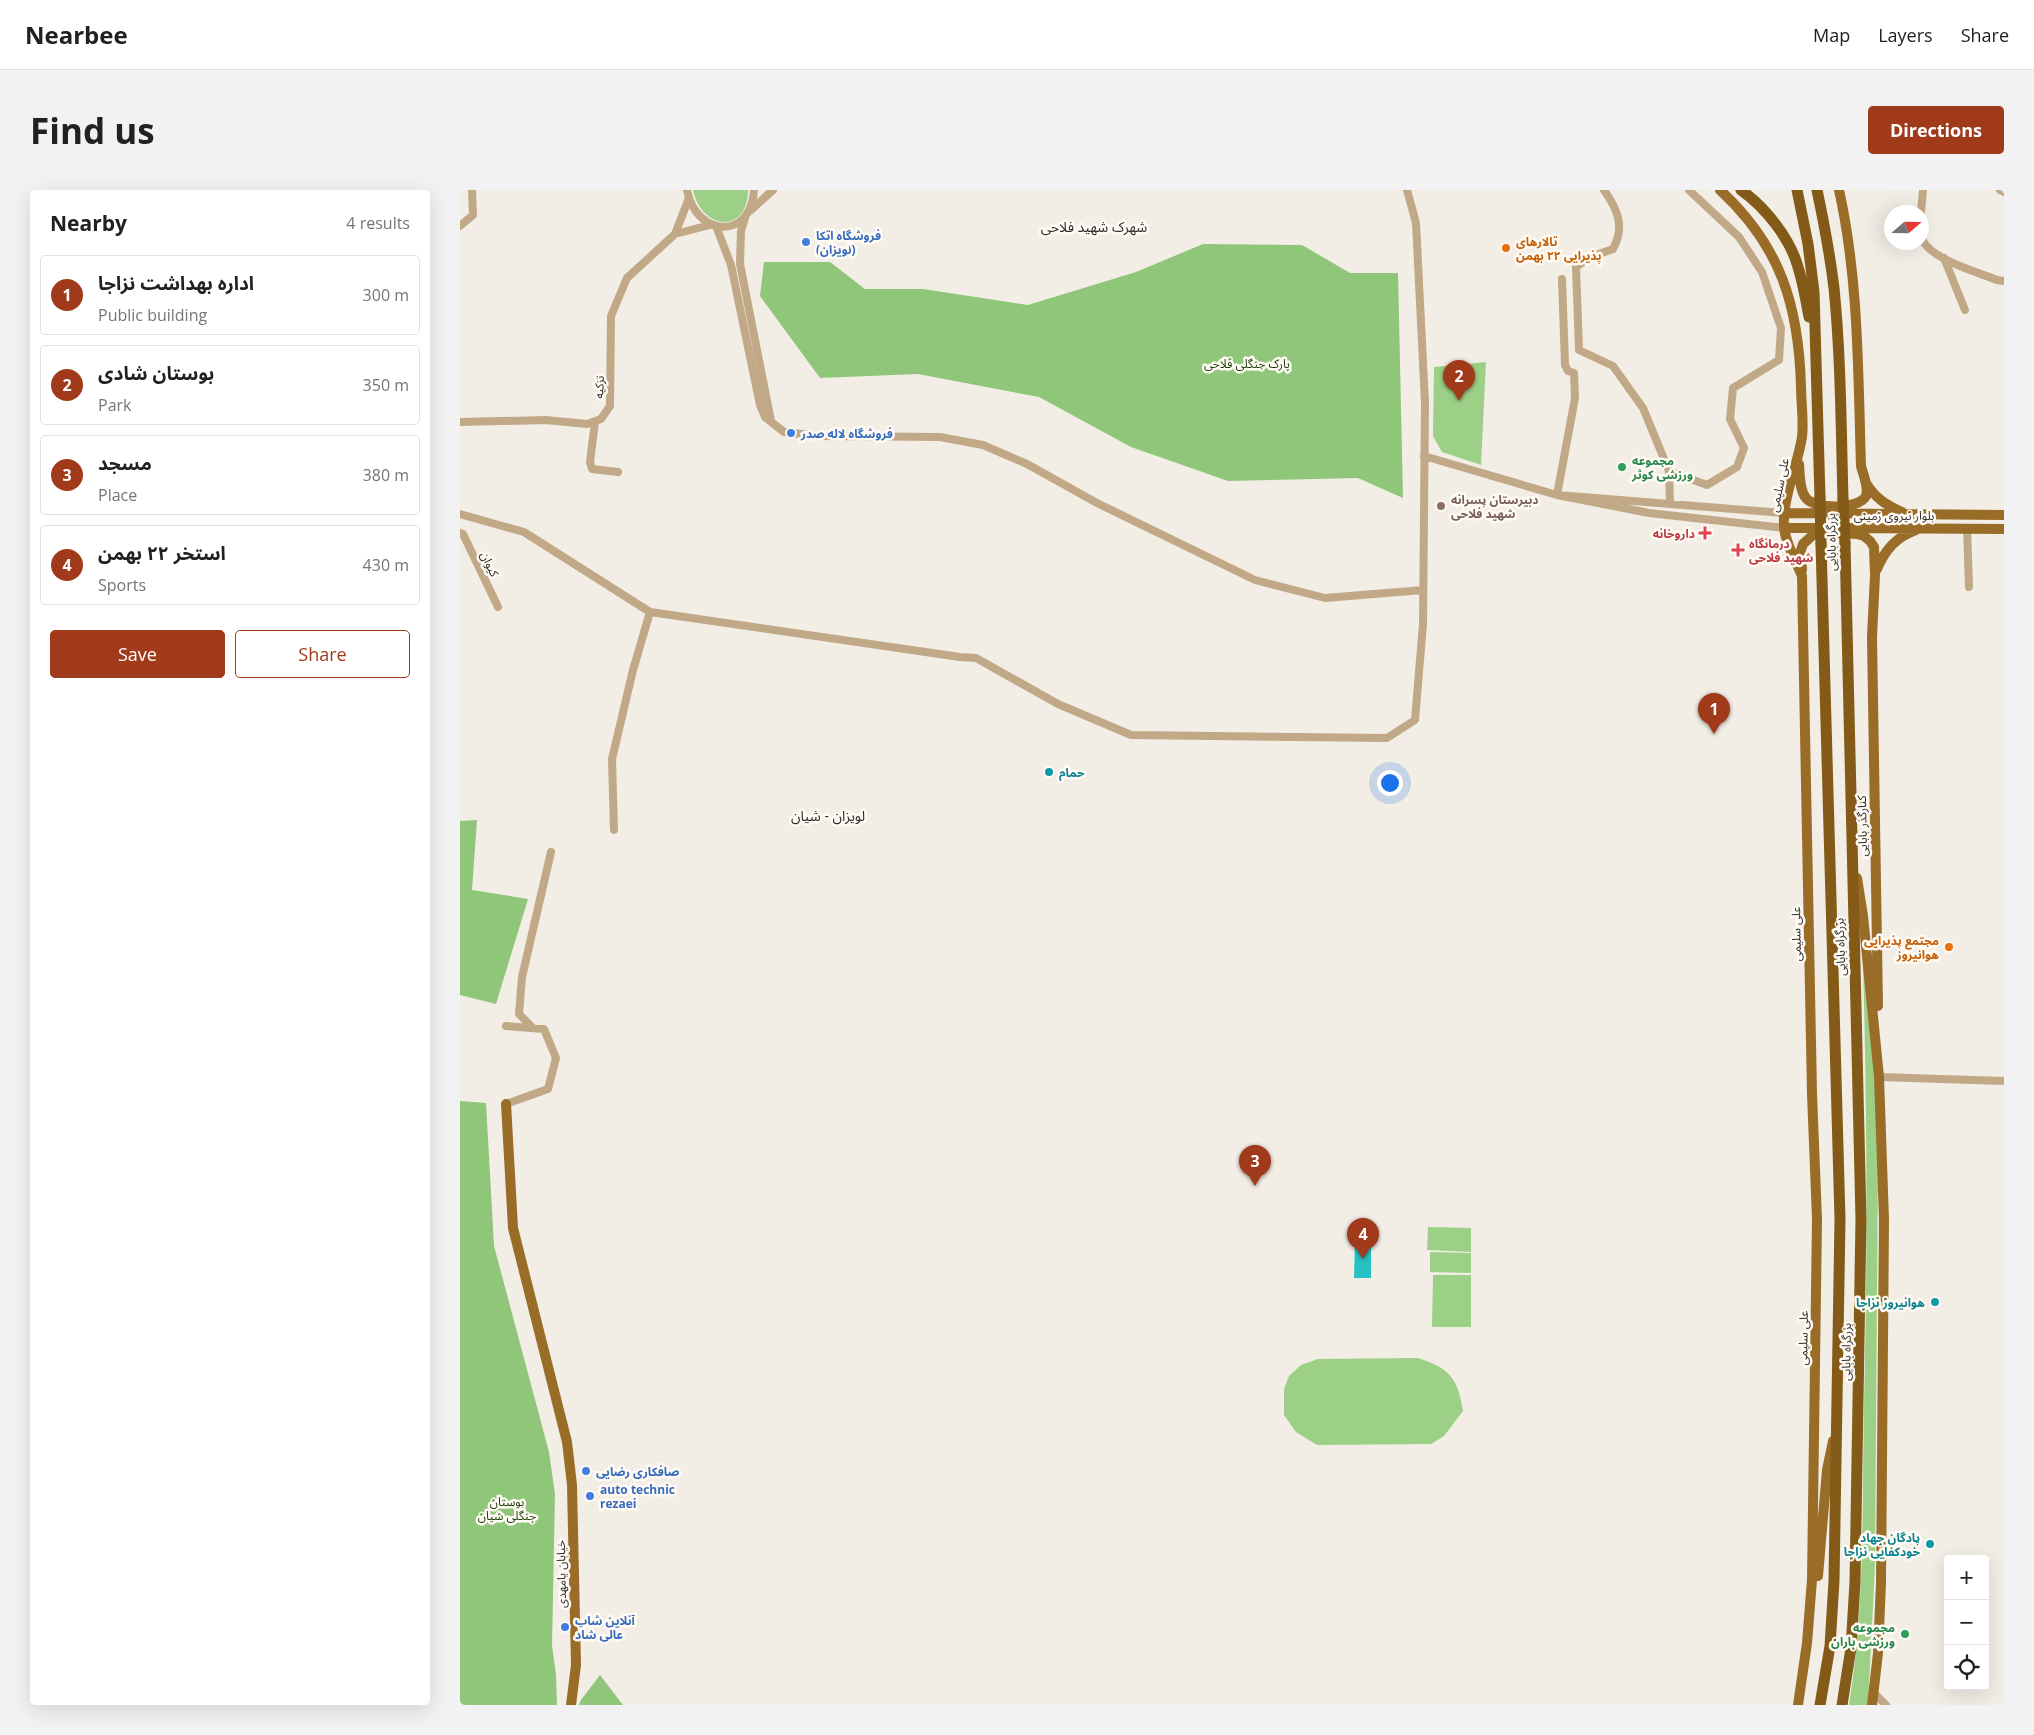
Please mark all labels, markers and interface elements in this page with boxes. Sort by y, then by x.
text: Nearbee [25,18,128,51]
text: Map [1813,23,1850,47]
text: Layers [1878,23,1933,47]
text: Share [1961,23,2009,47]
button: Directions [1868,106,2004,154]
text: Find us [30,107,155,154]
north arrow [1884,205,1929,250]
text: Nearby [50,209,127,237]
text: 4 results [346,212,410,234]
district label: شهرک شهید فلاحی [1041,217,1147,236]
place label: فروشگاه اتکا (لویزان) [816,227,881,258]
place label: تالارهای پذیرایی ۲۲ بهمن [1516,233,1602,264]
marker: فروشگاه اتکا (لویزان) [800,236,812,248]
marker: تالارهای پذیرایی ۲۲ بهمن [1500,242,1512,254]
text: اداره بهداشت نزاجا [98,270,254,296]
text: 1 [62,284,72,306]
text: 300 m [363,284,409,306]
text: Public building [98,304,207,326]
park label: پارک جنگلی فلاحی [1204,355,1290,372]
text: بوستان شادی [98,360,214,386]
pin: 2 [1443,360,1475,401]
text: 2 [62,374,72,396]
text: 350 m [363,374,409,396]
street label: تزکیه [590,375,608,399]
text: Park [98,394,131,416]
place label: فروشگاه لاله صدر [800,425,893,442]
marker: فروشگاه لاله صدر [785,427,797,439]
text: مسجد [98,450,152,476]
place label: مجموعه ورزشی کوثر [1631,452,1693,483]
street label: علی سلیمی [1765,456,1793,514]
marker: مجموعه ورزشی کوثر [1616,461,1628,473]
text: 3 [62,464,72,486]
text: 380 m [363,464,409,486]
text: Place [98,484,137,506]
place label: دبیرستان پسرانه شهید فلاحی [1451,491,1538,522]
marker: دبیرستان پسرانه شهید فلاحی [1435,500,1447,512]
street label: بلوار نیروی زمینی [1854,507,1934,524]
street label: بزرگراه بابایی [1822,513,1840,571]
place label: داروخانه [1653,525,1695,542]
marker: داروخانه [1699,527,1711,539]
place label: درمانگاه شهید فلاحی [1749,535,1814,566]
text: استخر ۲۲ بهمن [98,540,226,566]
marker: درمانگاه شهید فلاحی [1731,543,1745,557]
street label: کیوان [477,549,504,580]
text: 4 [62,554,72,576]
text: 430 m [363,554,409,576]
text: Sports [98,574,146,596]
button: Save [50,630,225,678]
button: Share [235,630,410,678]
pin: 1 [1698,693,1730,734]
place label: حمام [1059,764,1085,782]
marker: حمام [1043,766,1055,778]
your location [1377,770,1403,796]
street label: کنارگذر بابایی [1853,794,1871,857]
district label: لویزان - شیان [791,806,865,825]
street label: علی سلیمی [1787,906,1805,962]
street label: بزرگراه بابایی [1830,918,1850,976]
place label: مجتمع پذیرایی هوانیروز [1864,932,1939,963]
marker: مجتمع پذیرایی هوانیروز [1943,941,1955,953]
pin: 3 [1239,1145,1271,1186]
pin: 4 [1347,1218,1379,1259]
place label: هوانیروز نزاجا [1856,1294,1925,1311]
marker: هوانیروز نزاجا [1929,1296,1941,1308]
street label: علی سلیمی [1794,1310,1812,1366]
street label: بزرگراه بابایی [1837,1323,1855,1381]
place label: صافکاری رضایی [596,1463,680,1480]
marker: صافکاری رضایی [580,1465,592,1477]
place label: auto technic rezaei [600,1481,675,1512]
marker: auto technic rezaei [584,1490,596,1502]
park label: بوستان جنگلی شیان [478,1493,536,1524]
place label: پادگان جهاد خودکفایی نزاجا [1844,1529,1920,1560]
marker: پادگان جهاد خودکفایی نزاجا [1924,1538,1936,1550]
street label: خیابان یامهدی [552,1540,570,1608]
map controls [1944,1555,1989,1690]
button: + [1944,1555,1989,1600]
button: − [1944,1600,1989,1645]
place label: آنلاین شاپ عالی شاد [575,1612,636,1643]
place label: مجموعه ورزشی باران [1831,1619,1895,1650]
marker: آنلاین شاپ عالی شاد [559,1621,571,1633]
marker: مجموعه ورزشی باران [1899,1628,1911,1640]
button: locate [1944,1645,1989,1690]

